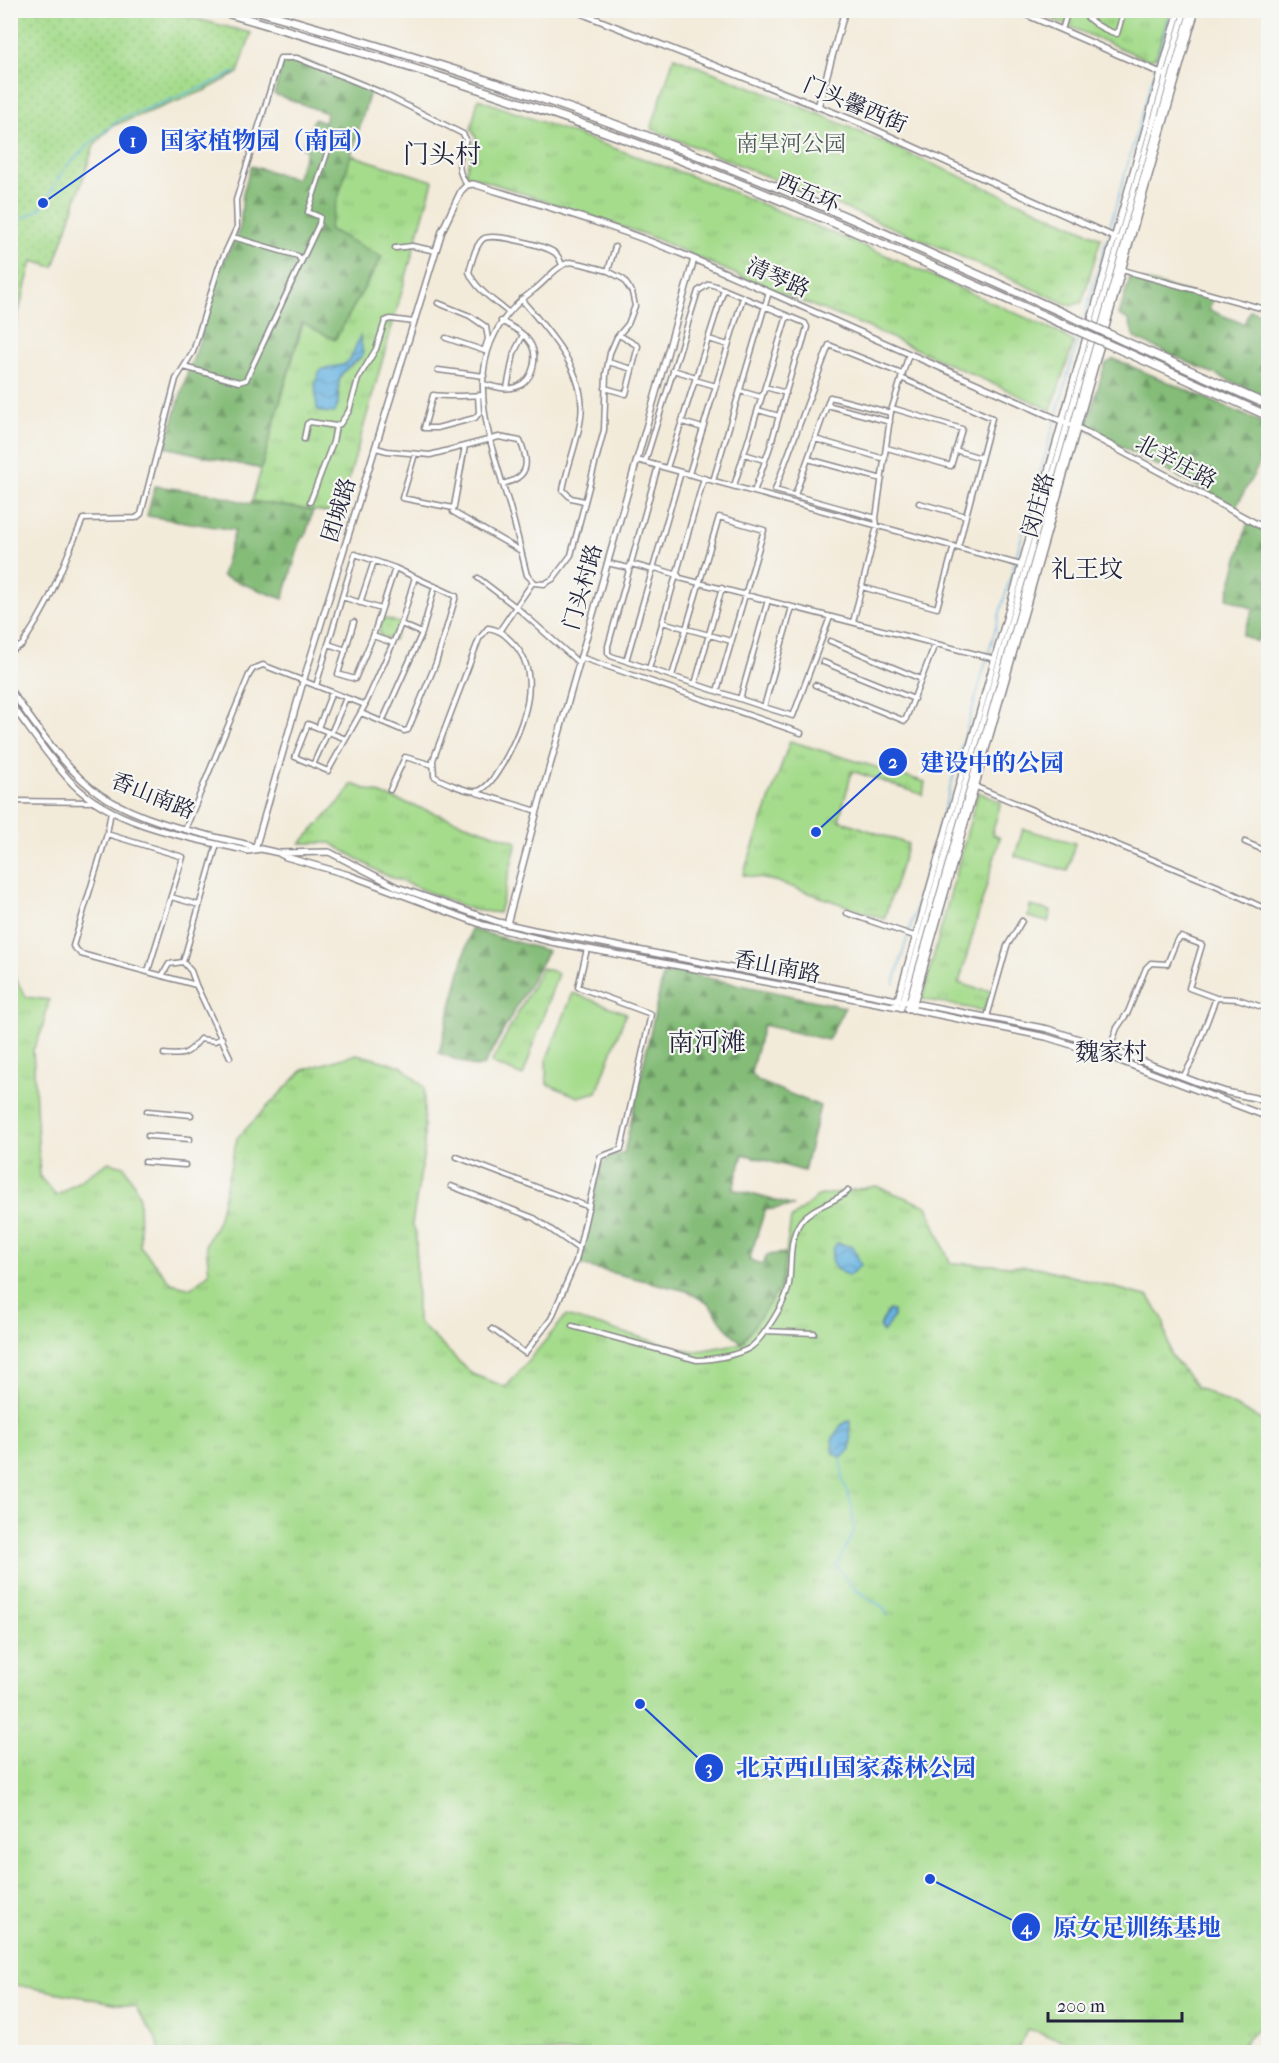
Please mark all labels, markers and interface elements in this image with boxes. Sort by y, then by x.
street label: 门头馨西街 [799,72,911,138]
callout: 国家植物园（南园） [118,119,388,161]
text: 国家植物园（南园） [160,127,376,155]
text: 1 [130,131,136,152]
park label: 南旱河公园 [736,131,846,157]
district label: 门头村 [403,139,481,170]
street label: 西五环 [773,168,843,218]
street label: 清琴路 [743,253,813,303]
street label: 北辛庄路 [1131,430,1221,494]
street label: 闵庄路 [1016,470,1060,540]
street label: 团城路 [317,475,361,545]
street label: 门头村路 [558,541,608,633]
district label: 礼王坟 [1051,555,1123,583]
callout: 建设中的公园 [878,741,1076,783]
text: 建设中的公园 [920,749,1064,777]
text: 2 [888,752,898,773]
street label: 香山南路 [107,767,199,825]
street label: 香山南路 [731,946,823,988]
district label: 南河滩 [668,1027,746,1058]
district label: 魏家村 [1075,1038,1147,1066]
callout: 北京西山国家森林公园 [694,1747,988,1789]
text: 北京西山国家森林公园 [736,1754,976,1782]
text: 3 [705,1758,713,1779]
callout: 原女足训练基地 [1011,1906,1233,1948]
text: 原女足训练基地 [1053,1914,1221,1942]
text: 4 [1020,1918,1033,1939]
scale bar [1048,1985,1182,2023]
text: 200 m [1057,1996,1105,2017]

